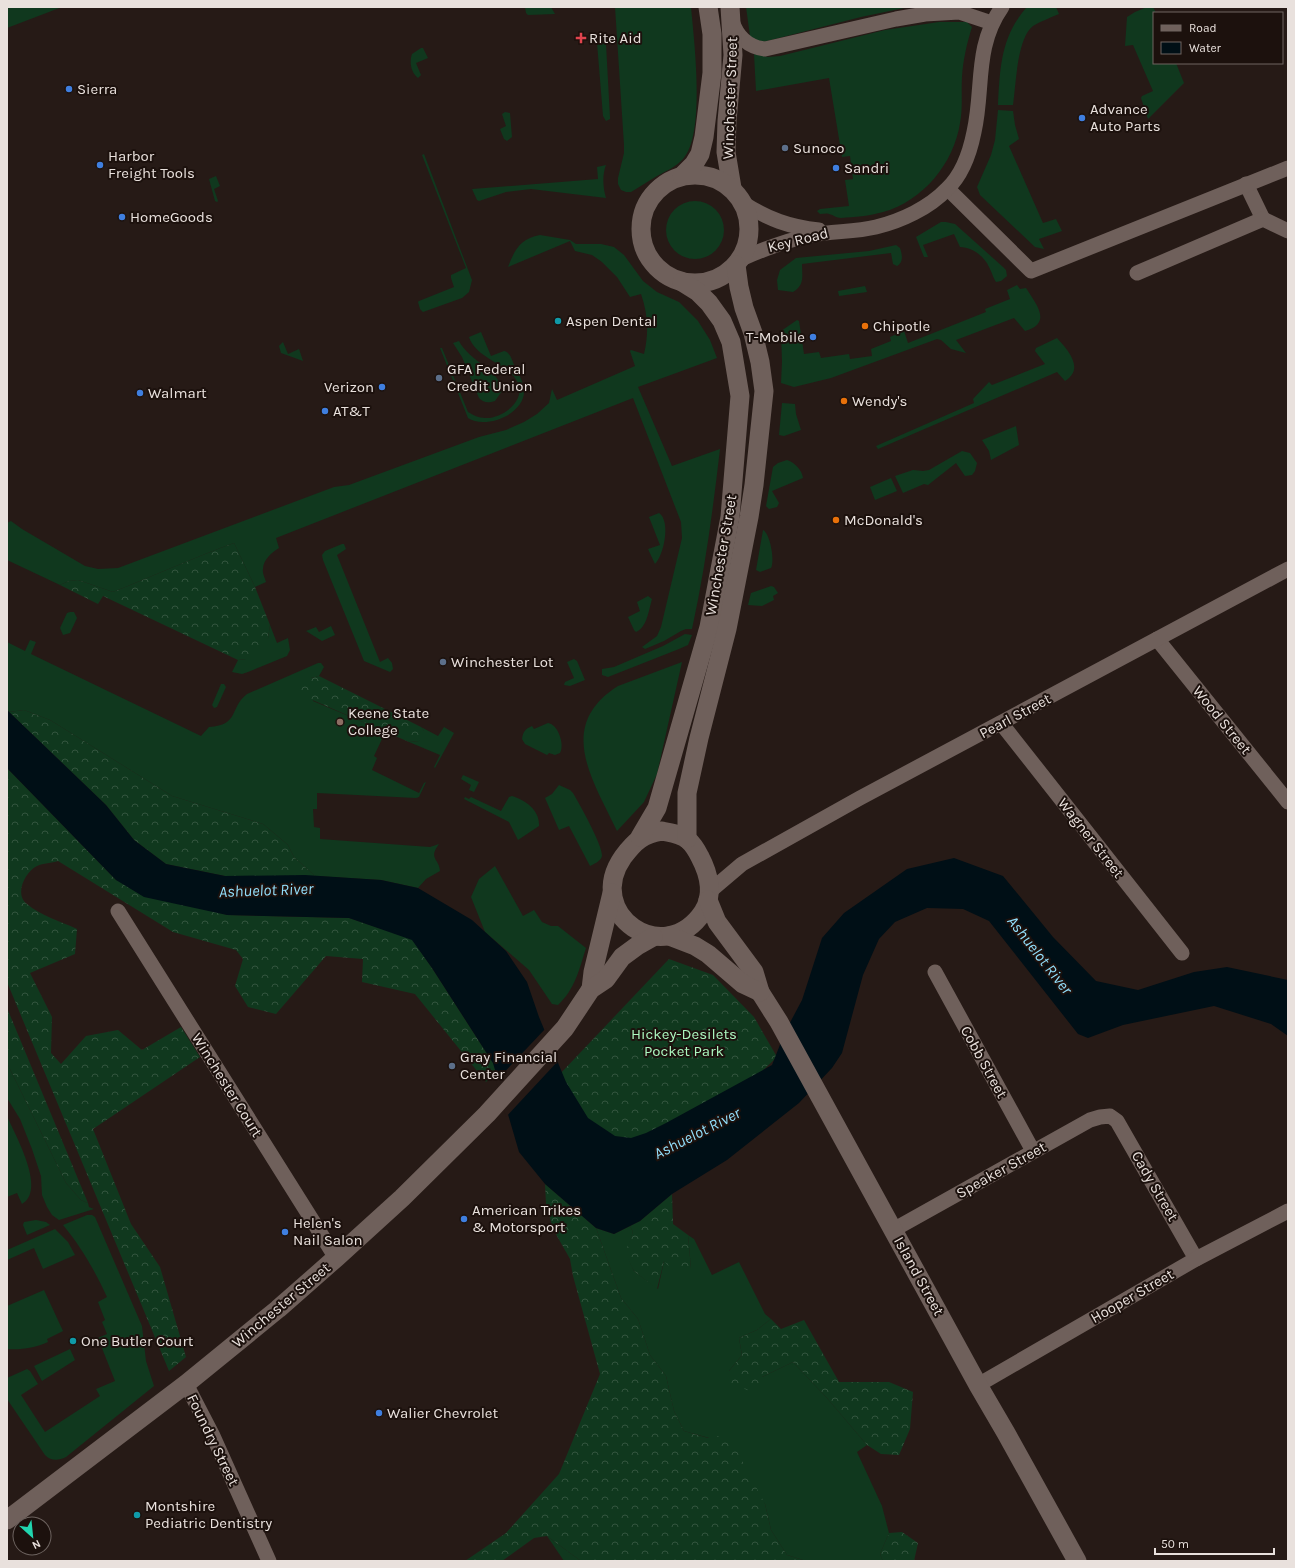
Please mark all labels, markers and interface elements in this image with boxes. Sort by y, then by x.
legend [1153,12,1283,64]
text: Road [1189,21,1217,35]
place label: Rite Aid [589,29,642,47]
marker: Rite Aid [576,33,586,43]
street label: Winchester Street [719,36,741,160]
text: Water [1189,41,1222,55]
place label: Sierra [77,80,117,98]
marker: Sierra [64,84,74,94]
place label: Advance Auto Parts [1090,100,1161,135]
marker: Advance Auto Parts [1077,113,1087,123]
place label: Sunoco [793,139,844,157]
marker: Sunoco [780,143,790,153]
place label: Harbor Freight Tools [108,147,195,182]
place label: Sandri [844,159,889,177]
marker: Harbor Freight Tools [95,160,105,170]
marker: Sandri [831,163,841,173]
place label: HomeGoods [130,208,213,226]
marker: HomeGoods [117,212,127,222]
street label: Key Road [766,224,830,256]
place label: Aspen Dental [566,312,656,330]
marker: Aspen Dental [553,316,563,326]
place label: Chipotle [873,317,930,335]
marker: Chipotle [860,321,870,331]
place label: T-Mobile [746,328,805,346]
marker: T-Mobile [808,332,818,342]
place label: GFA Federal Credit Union [447,360,532,395]
marker: GFA Federal Credit Union [434,373,444,383]
place label: Verizon [324,378,374,396]
marker: Verizon [377,382,387,392]
place label: Walmart [148,384,207,402]
marker: Walmart [135,388,145,398]
place label: Wendy's [852,392,907,410]
marker: Wendy's [839,396,849,406]
place label: AT&T [333,402,370,420]
marker: AT&T [320,406,330,416]
street label: Winchester Street [701,493,741,617]
place label: McDonald's [844,511,923,529]
marker: McDonald's [831,515,841,525]
place label: Winchester Lot [451,653,554,671]
marker: Winchester Lot [438,657,448,667]
street label: Wood Street [1189,682,1255,758]
street label: Pearl Street [976,689,1054,742]
place label: Keene State College [348,704,429,739]
marker: Keene State College [335,717,345,727]
street label: Wagner Street [1054,794,1128,882]
water label: Ashuelot River [218,879,314,901]
water label: Ashuelot River [1003,912,1077,999]
street label: Cobb Street [957,1023,1011,1102]
park label: Hickey-Desilets Pocket Park [631,1025,737,1060]
street label: Winchester Court [188,1030,266,1141]
place label: Gray Financial Center [460,1048,557,1083]
marker: Gray Financial Center [447,1061,457,1071]
water label: Ashuelot River [651,1103,744,1163]
street label: Speaker Street [953,1138,1049,1202]
street label: Cady Street [1128,1148,1182,1225]
place label: American Trikes & Motorsport [472,1201,581,1236]
place label: Helen's Nail Salon [293,1214,363,1249]
marker: American Trikes & Motorsport [459,1214,469,1224]
marker: Helen's Nail Salon [280,1227,290,1237]
street label: Island Street [890,1233,948,1319]
street label: Winchester Street [228,1258,334,1351]
street label: Hooper Street [1087,1265,1177,1327]
place label: One Butler Court [81,1332,194,1350]
marker: One Butler Court [68,1336,78,1346]
street label: Foundry Street [183,1391,243,1489]
place label: Walier Chevrolet [387,1404,499,1422]
marker: Walier Chevrolet [374,1408,384,1418]
place label: Montshire Pediatric Dentistry [145,1497,272,1532]
marker: Montshire Pediatric Dentistry [132,1510,142,1520]
north arrow [12,1516,52,1556]
scale bar [1155,1530,1274,1556]
text: N [30,1537,43,1552]
text: 50 m [1161,1537,1189,1551]

